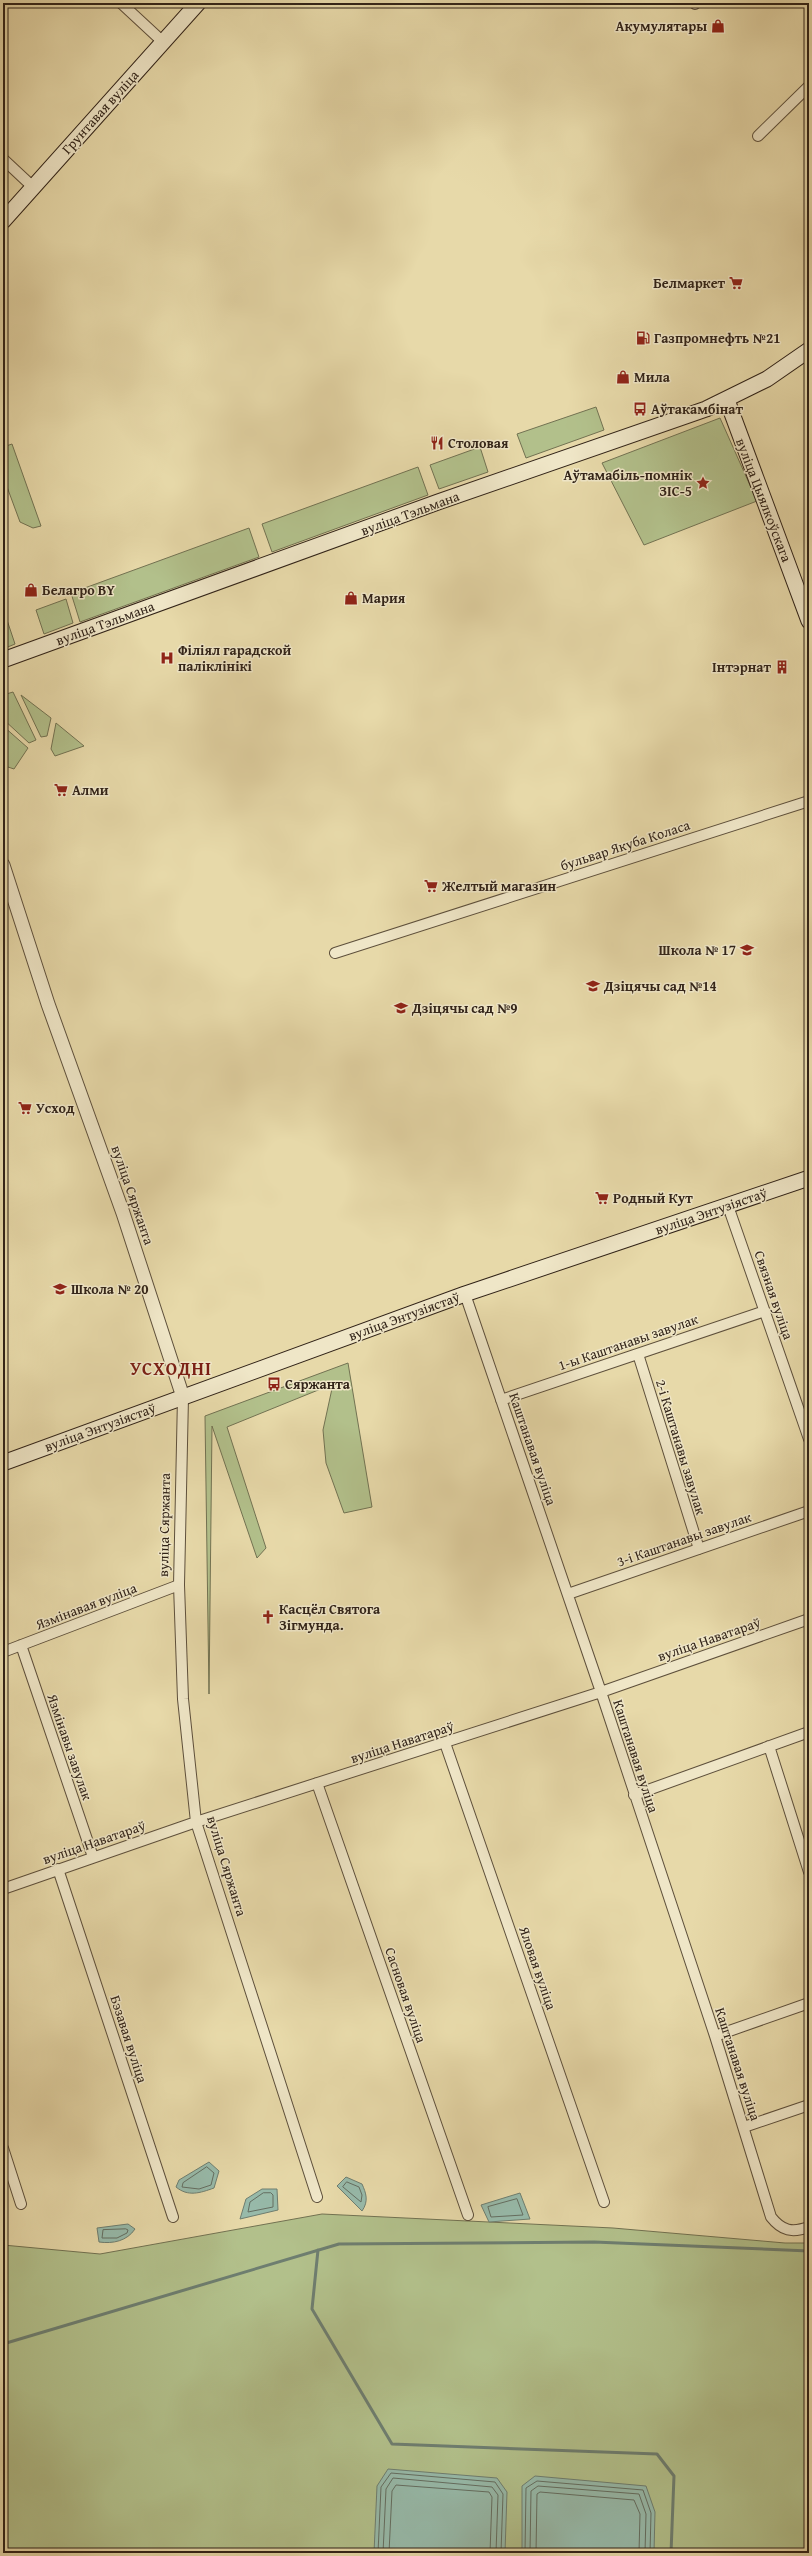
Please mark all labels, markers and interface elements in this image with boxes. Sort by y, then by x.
place label: Акумулятары [616,16,707,36]
shop icon: Акумулятары [710,18,726,34]
street label: Грунтавая вуліца [57,65,143,158]
place label: Белмаркет [653,273,726,293]
supermarket icon: Белмаркет [728,275,744,291]
place label: Газпромнефть №21 [654,328,781,348]
fuel station icon: Газпромнефть №21 [635,330,651,346]
place label: Мила [634,367,671,387]
shop icon: Мила [615,369,631,385]
place label: Аўтакамбінат [651,399,743,419]
bus stop icon: Аўтакамбінат [632,401,648,417]
place label: Столовая [448,433,509,453]
restaurant icon: Столовая [429,435,445,451]
street label: вуліца Цыялкоўскага [731,435,797,565]
place label: Аўтамабіль-помнік ЗІС-5 [564,465,693,501]
place icon: Аўтамабіль-помнік ЗІС-5 [695,475,711,491]
street label: вуліца Тэльмана [358,486,462,540]
place label: Белагро BY [42,580,115,600]
shop icon: Белагро BY [23,582,39,598]
place label: Мария [362,588,406,608]
shop icon: Мария [343,590,359,606]
street label: вуліца Тэльмана [53,596,157,650]
place label: Філіял гарадской паліклінікі [178,640,291,676]
hospital icon: Філіял гарадской паліклінікі [159,650,175,666]
place label: Інтэрнат [712,657,772,677]
building icon: Інтэрнат [774,659,790,675]
place label: Алми [72,780,109,800]
supermarket icon: Алми [53,782,69,798]
street label: бульвар Якуба Коласа [558,814,693,875]
place label: Желтый магазин [441,876,556,896]
supermarket icon: Желтый магазин [423,878,439,894]
place label: Школа № 17 [659,940,736,960]
school or university icon: Школа № 17 [739,942,755,958]
place label: Дзіцячы сад №14 [603,976,717,996]
school or university icon: Дзіцячы сад №14 [585,978,601,994]
place label: Дзіцячы сад №9 [411,998,518,1018]
school or university icon: Дзіцячы сад №9 [393,1000,409,1016]
place label: Усход [36,1098,75,1118]
supermarket icon: Усход [17,1100,33,1116]
street label: вуліца Сяржанта [107,1143,159,1248]
street label: вуліца Энтузіястаў [652,1182,770,1240]
place label: Родный Кут [613,1188,693,1208]
supermarket icon: Родный Кут [594,1190,610,1206]
street label: Связная вуліца [749,1248,799,1342]
place label: Школа № 20 [71,1279,148,1299]
school or university icon: Школа № 20 [52,1281,68,1297]
street label: вуліца Энтузіястаў [346,1287,462,1345]
street label: 1-ы Каштанавы завулак [555,1308,701,1375]
district label: УСХОДНІ [130,1355,212,1382]
place label: Сяржанта [285,1374,351,1394]
bus stop icon: Сяржанта [266,1376,282,1392]
street label: 2-і Каштанавы завулак [651,1377,711,1518]
street label: Каштанавая вуліца [504,1390,562,1508]
street label: вуліца Энтузіястаў [42,1398,158,1456]
street label: вуліца Сяржанта [153,1472,175,1577]
street label: 3-і Каштанавы завулак [614,1506,754,1571]
street label: Язмінавая вуліца [32,1577,140,1635]
place label: Касцёл Святога Зігмунда. [279,1599,381,1635]
church icon: Касцёл Святога Зігмунда. [260,1609,276,1625]
street label: вуліца Наватараў [655,1612,763,1666]
street label: Язмінавы завулак [42,1690,98,1803]
street label: Каштанавая вуліца [608,1697,664,1815]
street label: вуліца Наватараў [348,1716,456,1768]
street label: вуліца Сяржанта [202,1813,252,1919]
street label: вуліца Наватараў [40,1815,148,1869]
street label: Яловая вуліца [514,1923,562,2013]
street label: Сасновая вуліца [380,1945,432,2046]
street label: Бэзавая вуліца [105,1993,153,2086]
street label: Каштанавая вуліца [710,2005,766,2123]

